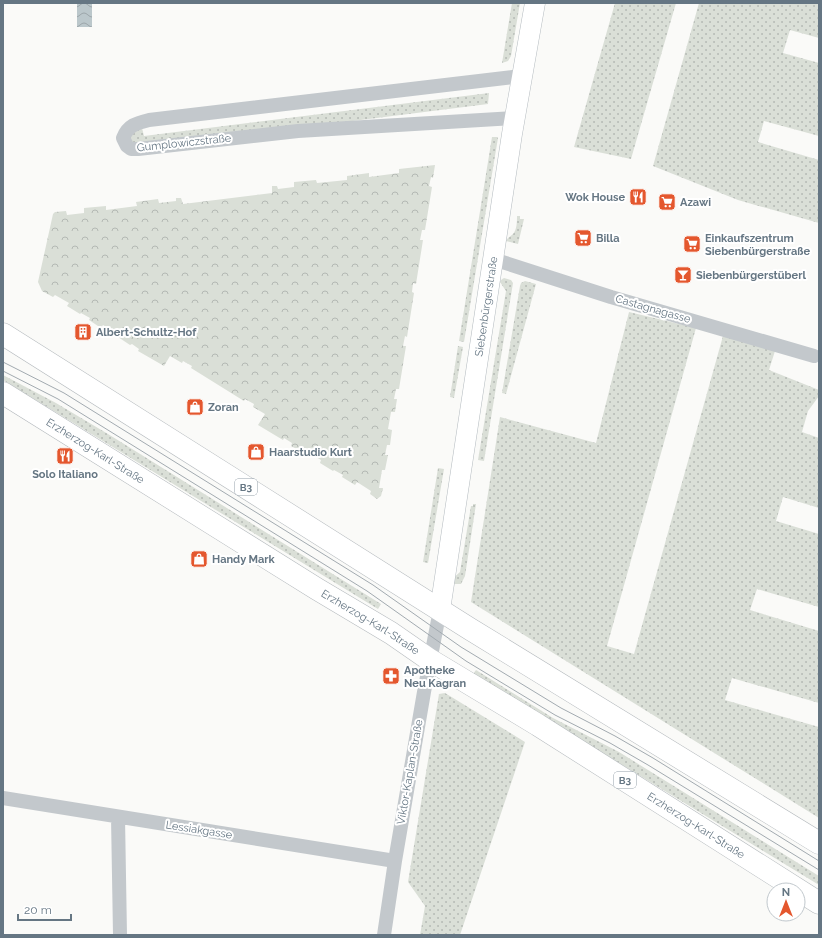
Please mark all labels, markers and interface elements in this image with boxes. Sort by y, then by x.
street label: Gumplowiczstraße [136,132,232,154]
restaurant icon: Wok House [628,187,648,207]
place label: Wok House [565,191,625,204]
supermarket icon: Azawi [657,192,677,212]
place label: Azawi [680,196,711,209]
supermarket icon: Billa [573,228,593,248]
place label: Billa [596,232,620,245]
place label: Einkaufszentrum Siebenbürgerstraße [705,232,810,258]
supermarket icon: Einkaufszentrum Siebenbürgerstraße [682,234,702,254]
street label: Siebenbürgerstraße [472,255,500,357]
bar icon: Siebenbürgerstüberl [673,265,693,285]
place label: Siebenbürgerstüberl [696,269,806,282]
street label: Castagnagasse [614,292,693,326]
building icon: Albert-Schultz-Hof [73,322,93,342]
place label: Albert-Schultz-Hof [96,326,197,339]
shop icon: Zoran [185,397,205,417]
place label: Zoran [208,401,239,414]
street label: Erzherzog-Karl-Straße [44,415,147,486]
shop icon: Haarstudio Kurt [246,442,266,462]
restaurant icon: Solo Italiano [55,446,75,466]
place label: Haarstudio Kurt [269,446,353,459]
place label: Solo Italiano [32,468,98,481]
road number: B3 [235,479,257,495]
shop icon: Handy Mark [189,549,209,569]
place label: Handy Mark [212,553,276,566]
street label: Erzherzog-Karl-Straße [319,587,423,658]
place label: Apotheke Neu Kagran [404,664,466,690]
pharmacy icon: Apotheke Neu Kagran [381,666,401,686]
street label: Viktor-Kaplan-Straße [394,718,426,826]
road number: B3 [614,772,636,788]
street label: Erzherzog-Karl-Straße [645,789,748,861]
street label: Lessiakgasse [165,818,234,842]
north arrow [766,882,806,922]
text: N [782,886,790,899]
scale bar [18,896,71,922]
text: 20 m [24,903,52,917]

